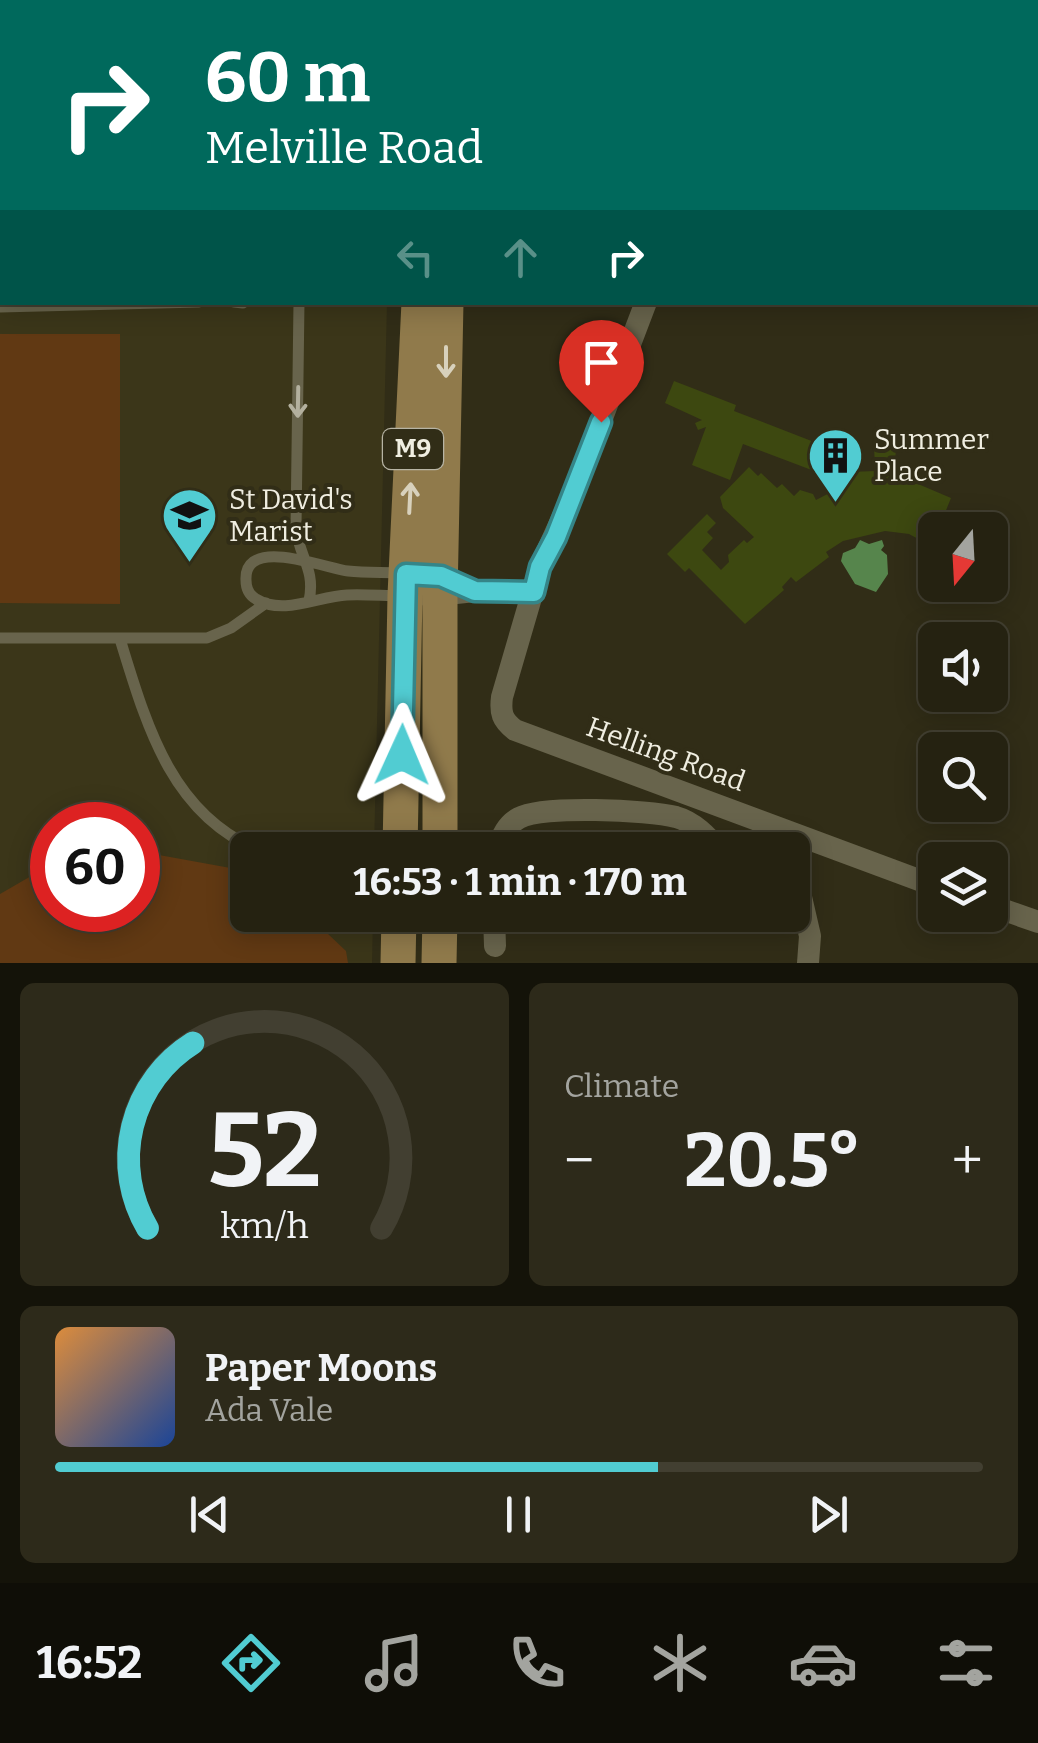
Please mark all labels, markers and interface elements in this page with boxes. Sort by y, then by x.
text: 60 m [205,36,370,120]
icon: right [40,40,170,170]
text: Melville Road [205,121,483,175]
icon: left [388,230,443,285]
icon: ahead [493,230,548,285]
icon: right [598,230,653,285]
pin [559,320,644,423]
icon: arrive [574,335,629,390]
one-way arrow [436,344,456,377]
one-way arrow [288,385,307,417]
place label: Summer Place [874,423,989,488]
building icon: Summer Place [805,425,865,504]
road number: M9 [383,429,443,469]
place label: St David's Marist [229,483,353,548]
one-way arrow [401,483,420,515]
school or university icon: St David's Marist [160,485,220,564]
north arrow [918,512,1008,602]
map controls [918,512,1008,932]
button: sound [918,622,1008,712]
position arrow [350,703,454,807]
street label: Helling Road [582,710,750,798]
button: search [918,732,1008,822]
speed limit sign: 60 [30,802,160,932]
button: layers [918,842,1008,932]
text: 16:53 · 1 min · 170 m [353,859,687,905]
text: Climate [564,1067,679,1105]
text: 52 [207,1089,322,1214]
text: 20.5° [684,1116,862,1206]
text: − [564,1128,594,1194]
text: + [952,1128,983,1194]
text: km/h [220,1205,309,1247]
text: Paper Moons [205,1345,437,1391]
text: Ada Vale [205,1391,333,1429]
icon: previous [182,1487,237,1542]
icon: pause [491,1487,546,1542]
icon: next [801,1487,856,1542]
icon: directions [216,1628,286,1698]
icon: music [359,1628,429,1698]
icon: phone [502,1628,572,1698]
icon: climate [645,1628,715,1698]
icon: car [788,1628,858,1698]
icon: filters [931,1628,1001,1698]
text: 16:52 [37,1636,142,1690]

